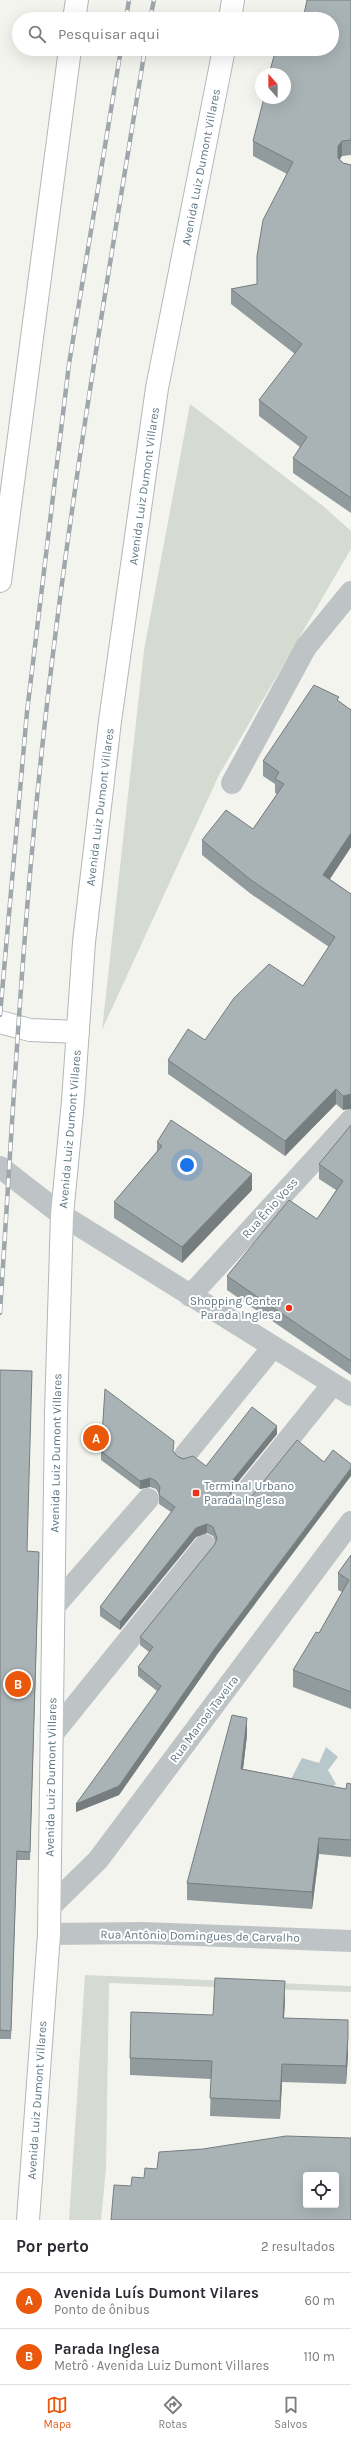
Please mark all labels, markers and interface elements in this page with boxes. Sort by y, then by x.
search box [12,12,339,56]
icon: search [26,23,48,45]
text: Pesquisar aqui [58,25,160,43]
north arrow [255,68,291,104]
street label: Avenida Luiz Dumont Villares [179,88,223,246]
street label: Avenida Luiz Dumont Villares [126,406,162,566]
street label: Avenida Luiz Dumont Villares [83,727,117,887]
street label: Avenida Luiz Dumont Villares [56,1049,84,1209]
your location [177,1155,197,1175]
street label: Rua Ênio Voss [239,1175,301,1241]
place label: Shopping Center Parada Inglesa [190,1294,282,1322]
marker: Shopping Center Parada Inglesa [284,1303,294,1313]
street label: Avenida Luiz Dumont Villares [48,1373,64,1533]
pin: A [83,1423,109,1453]
place label: Terminal Urbano Parada Inglesa [204,1479,294,1507]
marker: Terminal Urbano Parada Inglesa [191,1488,201,1498]
pin: B [5,1669,31,1699]
street label: Rua Manoel Taveira [167,1673,241,1765]
street label: Avenida Luiz Dumont Villares [43,1697,59,1857]
street label: Rua Antônio Domingues de Carvalho [100,1927,300,1945]
street label: Avenida Luiz Dumont Villares [24,2020,50,2180]
map controls [303,2172,339,2208]
button: locate [303,2172,339,2208]
text: Por perto [16,2236,89,2256]
text: 2 resultados [261,2239,335,2254]
text: Avenida Luís Dumont Vilares [54,2284,259,2302]
text: A [25,2293,33,2308]
text: 60 m [305,2293,335,2308]
text: Ponto de ônibus [54,2302,150,2317]
text: Parada Inglesa [54,2340,160,2358]
text: B [25,2349,33,2364]
text: 110 m [303,2349,335,2364]
text: Metrô · Avenida Luiz Dumont Villares [54,2358,269,2373]
tab: Mapa [44,2394,71,2431]
tab: Rotas [159,2394,187,2431]
tab: Salvos [274,2394,307,2431]

